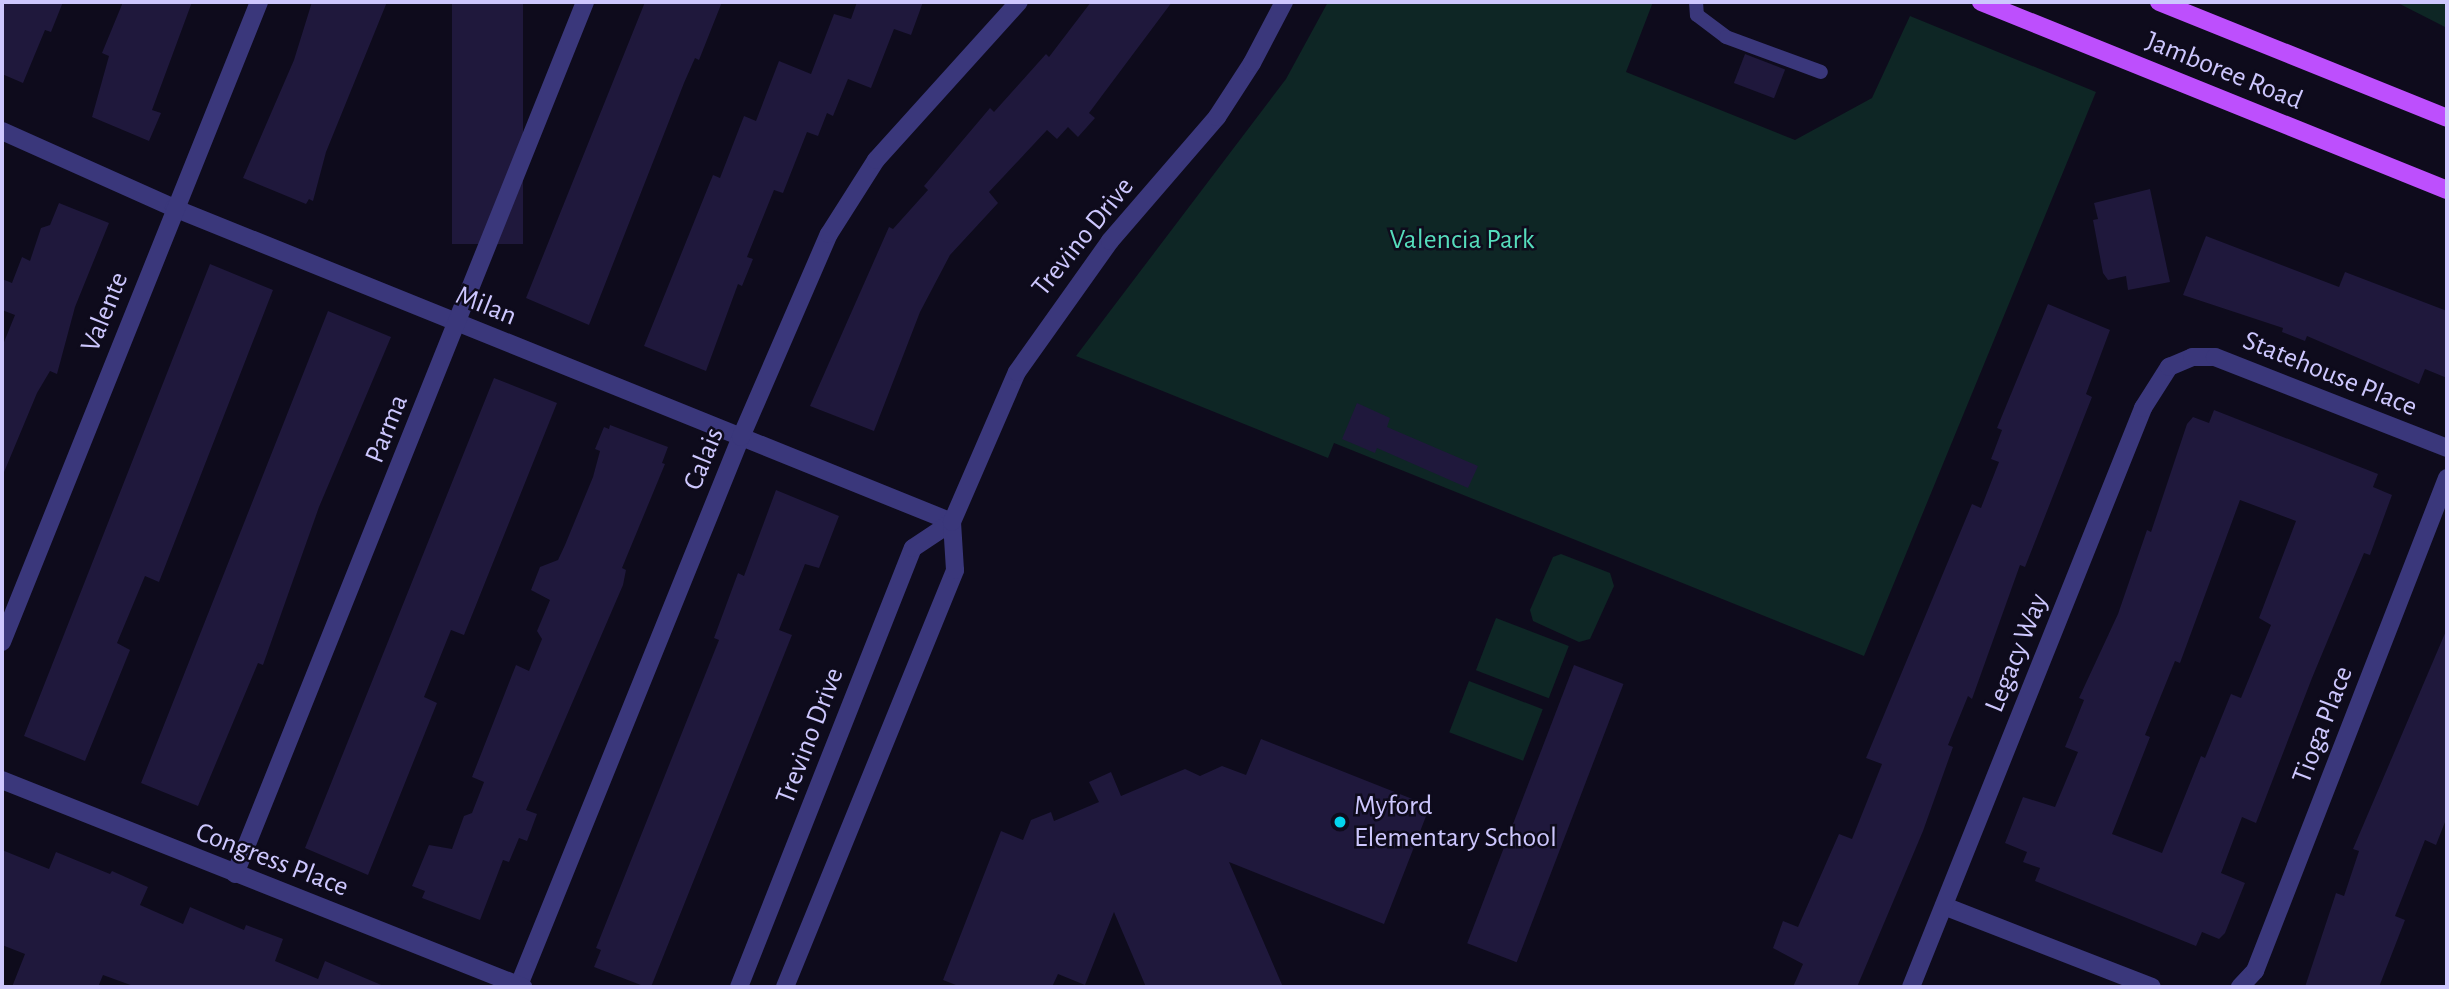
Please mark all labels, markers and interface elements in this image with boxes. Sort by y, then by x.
street label: Jamboree Road [2141,24,2307,118]
street label: Trevino Drive [1025,171,1141,303]
park label: Valencia Park [1390,223,1534,257]
street label: Valente [74,267,136,357]
street label: Milan [451,279,521,333]
street label: Statehouse Place [2238,324,2422,424]
street label: Parma [358,390,416,468]
street label: Calais [676,423,732,495]
street label: Legacy Way [1978,589,2056,717]
street label: Tioga Place [2285,661,2361,789]
street label: Trevino Drive [769,663,851,809]
place label: Myford Elementary School [1354,789,1557,855]
marker: Myford Elementary School [1332,814,1348,830]
street label: Congress Place [191,815,353,905]

